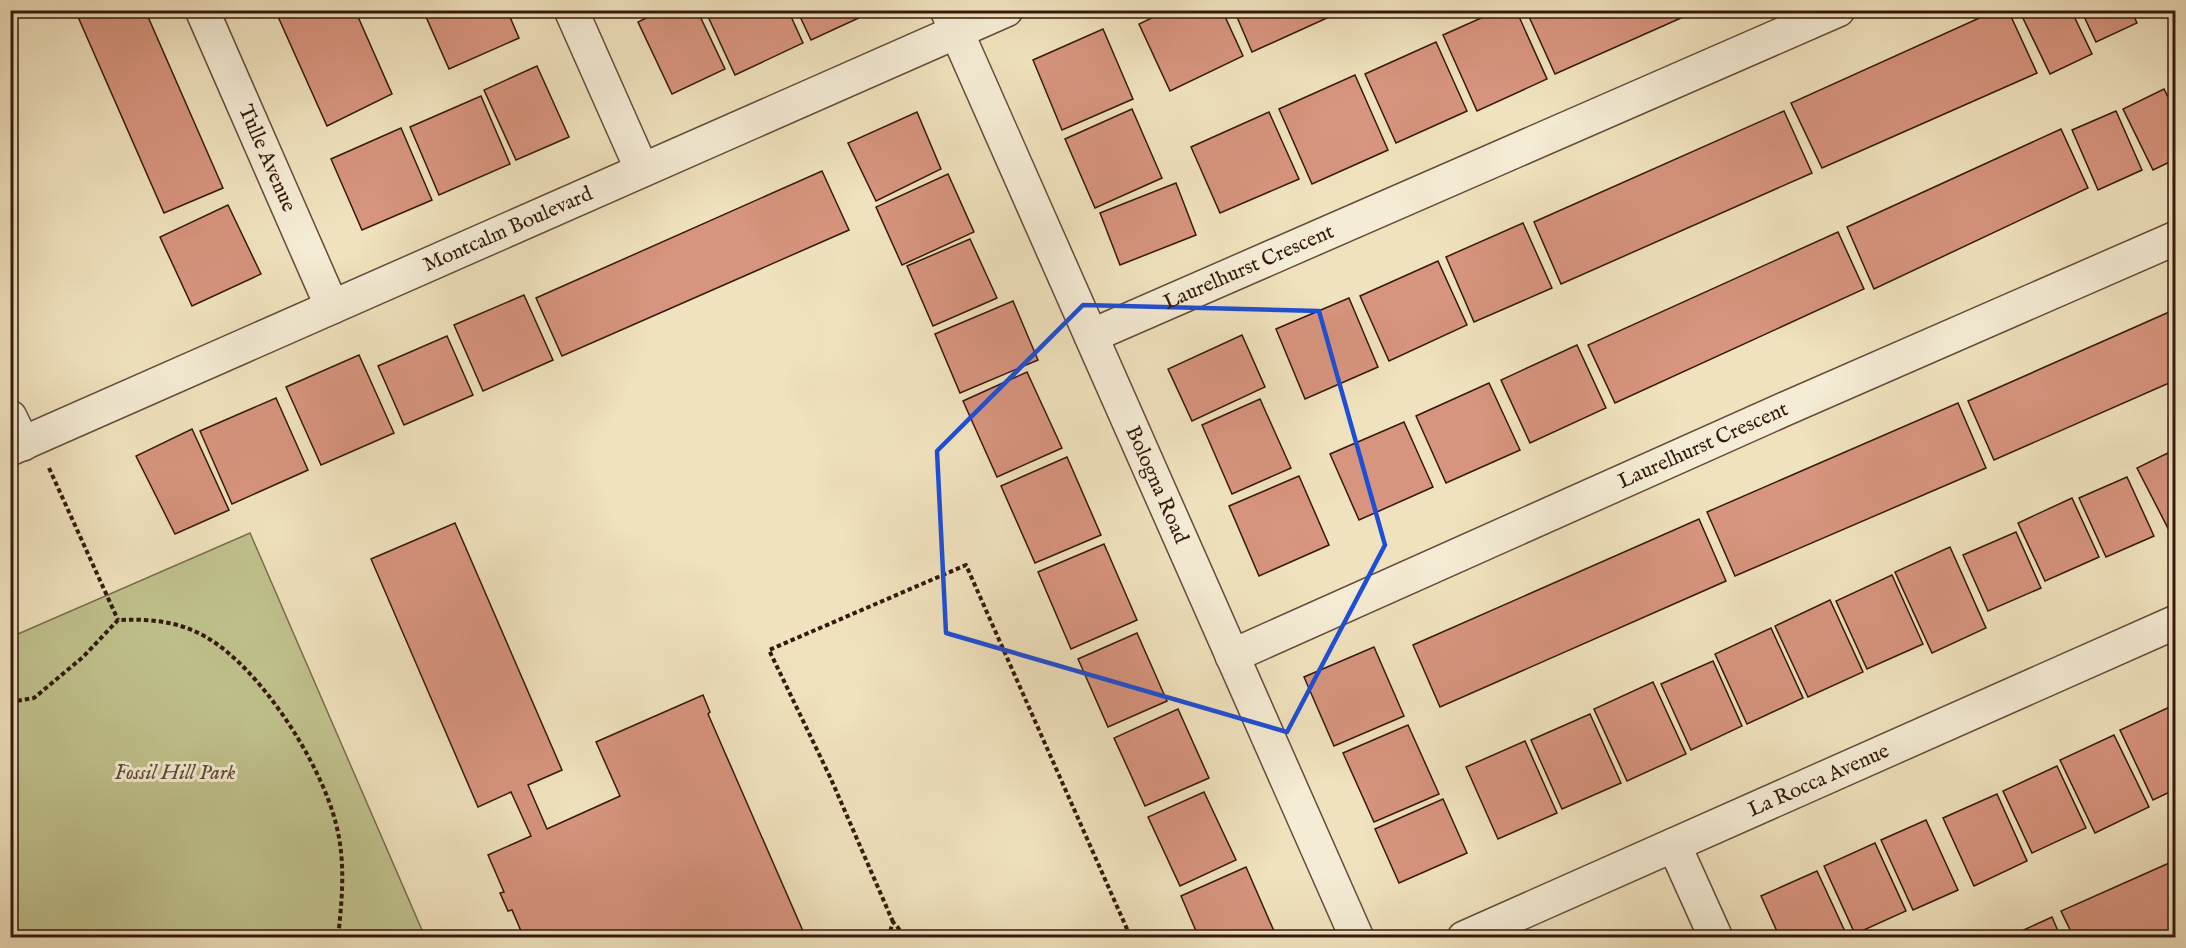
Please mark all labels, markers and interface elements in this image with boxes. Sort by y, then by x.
street label: Tulle Avenue [232,101,302,216]
street label: Montcalm Boulevard [419,180,597,279]
street label: Laurelhurst Crescent [1159,218,1338,316]
street label: Laurelhurst Crescent [1614,396,1792,495]
street label: Bologna Road [1119,422,1195,548]
street label: La Rocca Avenue [1744,737,1894,824]
park label: Fossil Hill Park [115,760,236,787]

